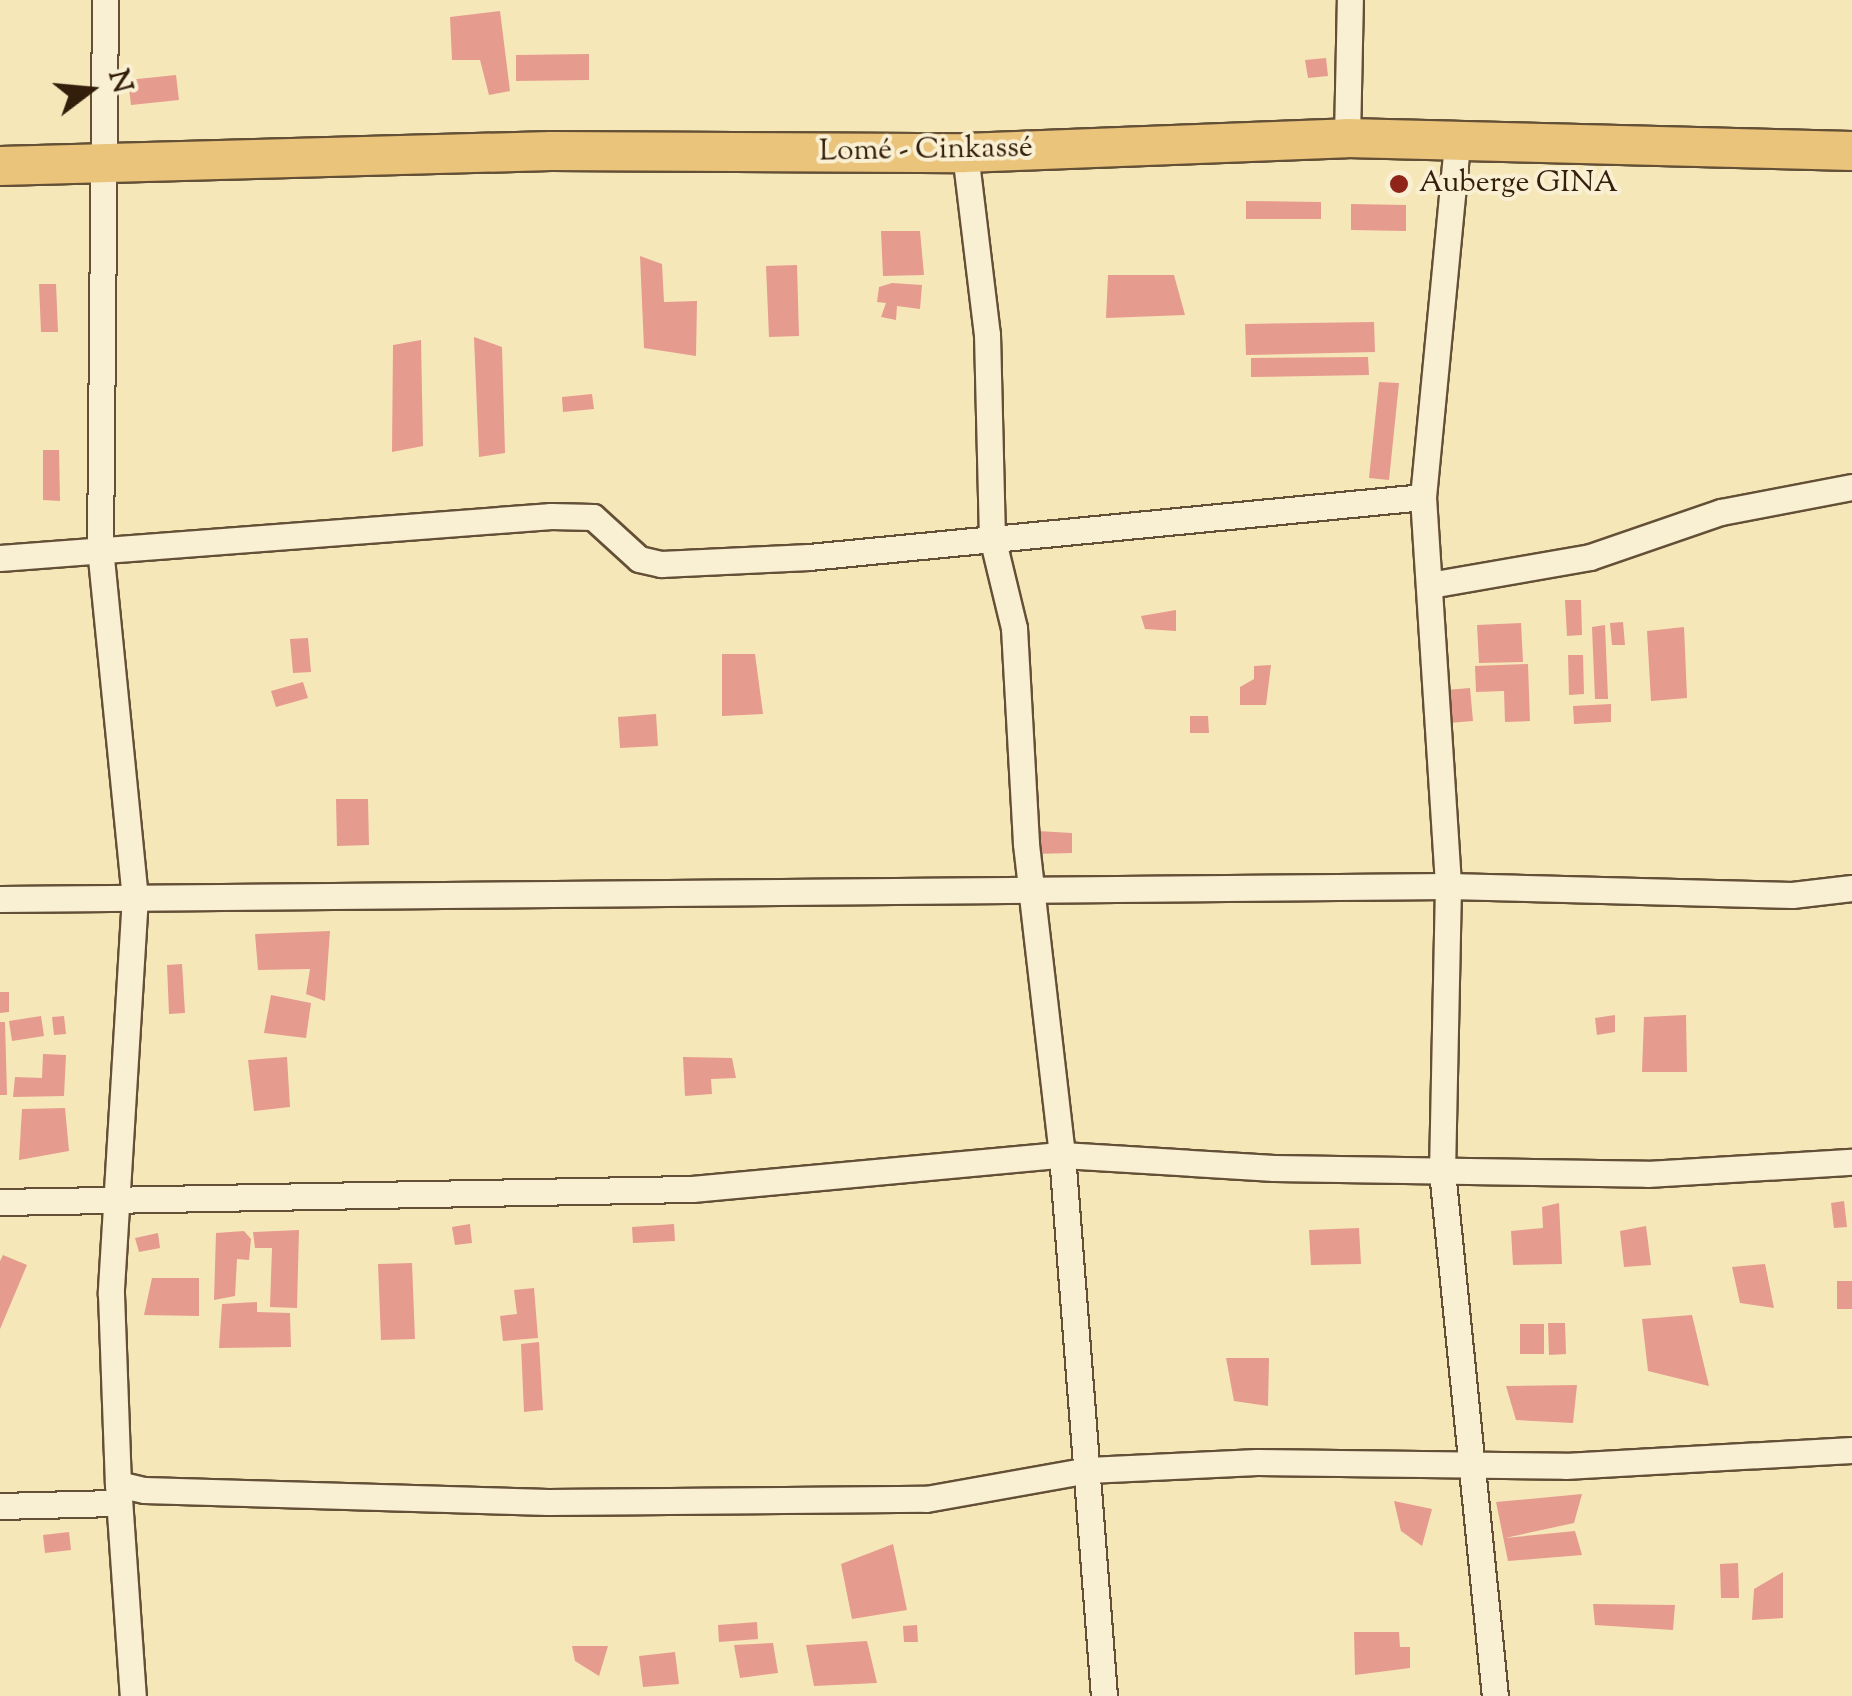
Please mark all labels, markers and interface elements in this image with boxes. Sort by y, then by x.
north arrow [40,40,140,140]
text: N [97,65,141,98]
street label: Lomé - Cinkassé [819,131,1033,171]
place label: Auberge GINA [1419,166,1618,202]
marker: Auberge GINA [1388,173,1410,195]

